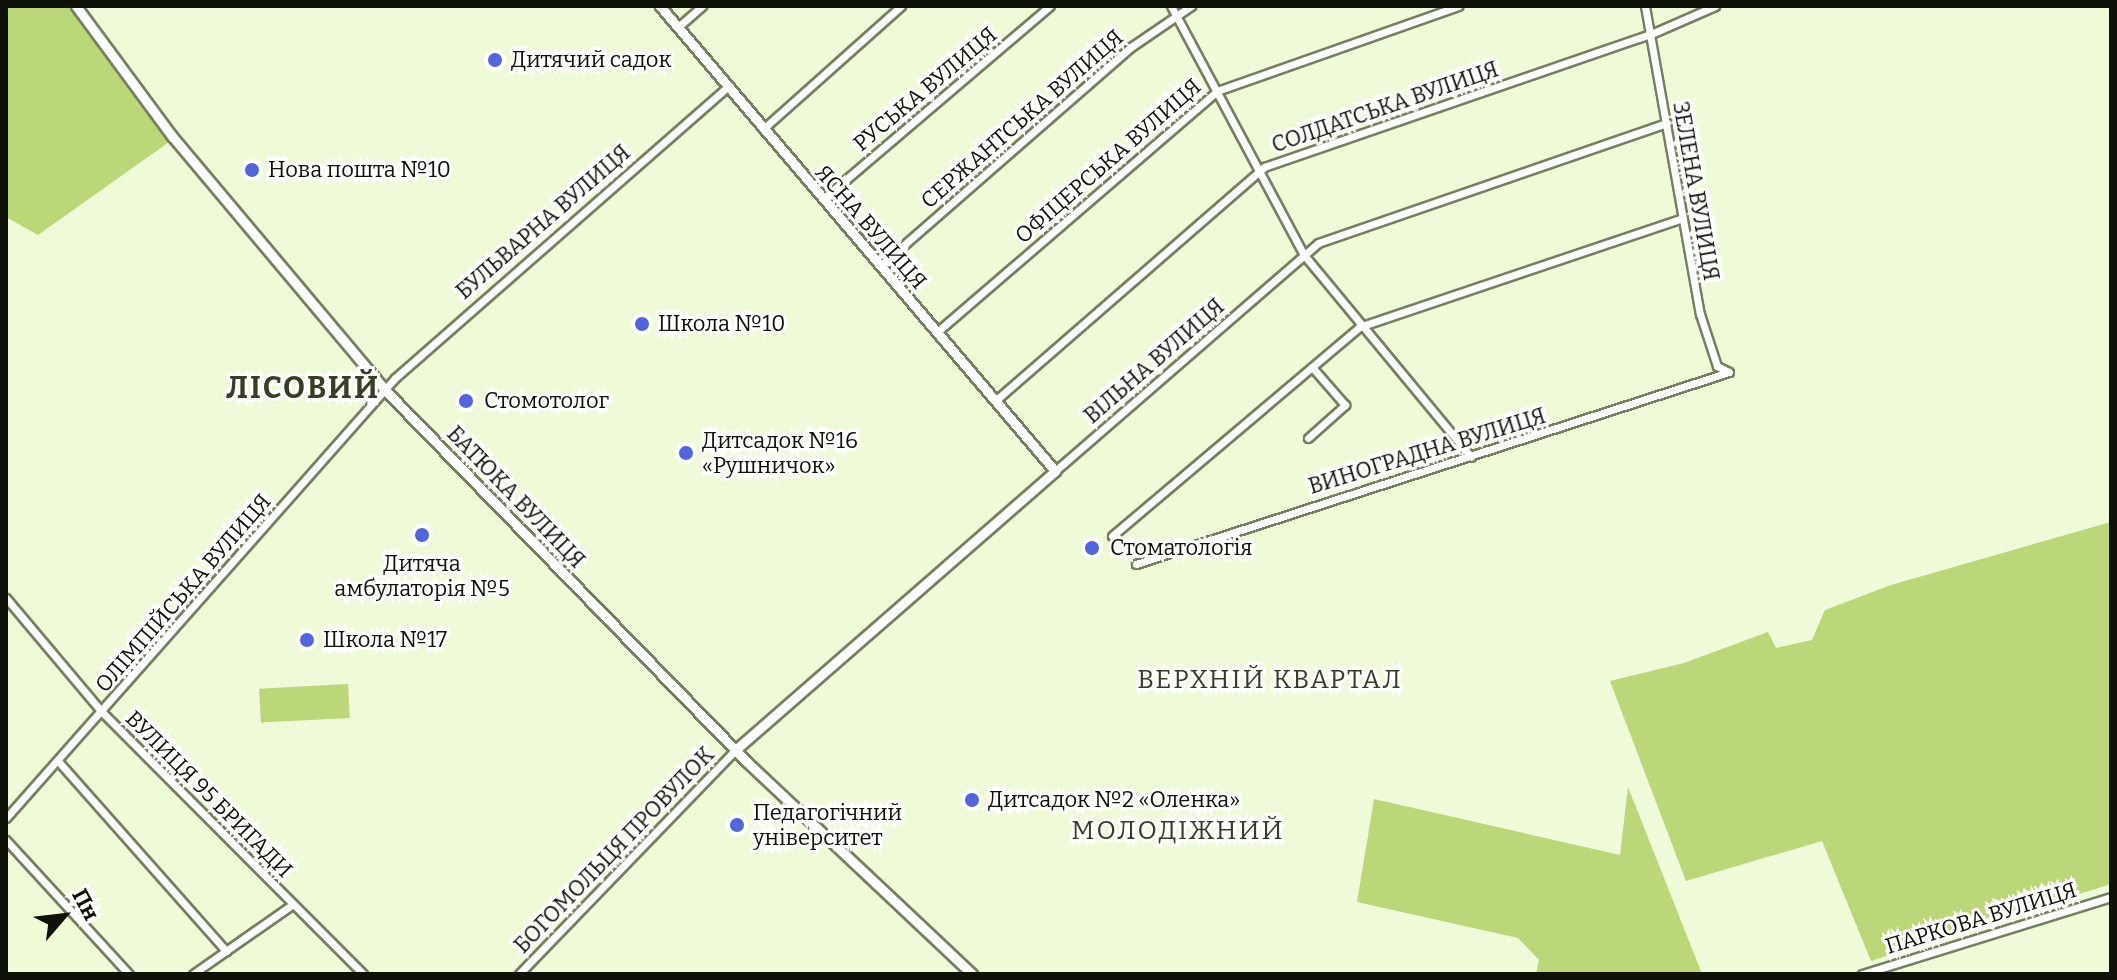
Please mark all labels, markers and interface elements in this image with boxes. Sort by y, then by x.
street label: РУСЬКА ВУЛИЦЯ [848,21,1002,157]
street label: СЕРЖАНТСЬКА ВУЛИЦЯ [916,24,1128,214]
place label: Дитячий садок [511,47,671,73]
marker: Дитячий садок [486,51,504,69]
street label: СОЛДАТСЬКА ВУЛИЦЯ [1268,56,1502,158]
street label: ОФІЦЕРСЬКА ВУЛИЦЯ [1010,73,1206,249]
street label: ЗЕЛЕНА ВУЛИЦЯ [1667,99,1725,283]
street label: БУЛЬВАРНА ВУЛИЦЯ [451,139,635,305]
place label: Нова пошта №10 [268,157,451,183]
street label: ЯСНА ВУЛИЦЯ [810,160,932,294]
marker: Нова пошта №10 [243,161,261,179]
street label: ВІЛЬНА ВУЛИЦЯ [1079,293,1229,429]
place label: Школа №10 [658,311,785,337]
marker: Школа №10 [633,315,651,333]
district label: ЛІСОВИЙ [226,370,380,406]
place label: Стомотолог [484,388,609,414]
marker: Стомотолог [455,390,477,412]
street label: ВИНОГРАДНА ВУЛИЦЯ [1305,402,1549,500]
street label: БАТЮКА ВУЛИЦЯ [441,421,591,573]
place label: Дитсадок №16 «Рушничок» [702,427,858,478]
marker: Дитсадок №16 «Рушничок» [677,444,695,462]
street label: ОЛІМПІЙСЬКА ВУЛИЦЯ [90,488,276,698]
marker: Дитяча амбулаторія №5 [411,524,433,546]
place label: Стоматологія [1110,535,1252,561]
marker: Стоматологія [1081,537,1103,559]
place label: Дитяча амбулаторія №5 [334,550,510,602]
place label: Школа №17 [323,627,447,653]
marker: Школа №17 [298,631,316,649]
district label: ВЕРХНІЙ КВАРТАЛ [1137,664,1403,696]
street label: ВУЛИЦЯ 95 БРИГАДИ [120,705,298,883]
street label: БОГОМОЛЬЦЯ ПРОВУЛОК [509,741,719,959]
place label: Дитсадок №2 «Оленка» [988,787,1240,813]
marker: Дитсадок №2 «Оленка» [963,791,981,809]
place label: Педагогічний університет [753,799,902,850]
district label: МОЛОДІЖНИЙ [1071,815,1285,847]
marker: Педагогічний університет [728,816,746,834]
north arrow [24,876,104,956]
street label: ПАРКОВА ВУЛИЦЯ [1882,876,2080,960]
text: Пн [66,884,105,925]

